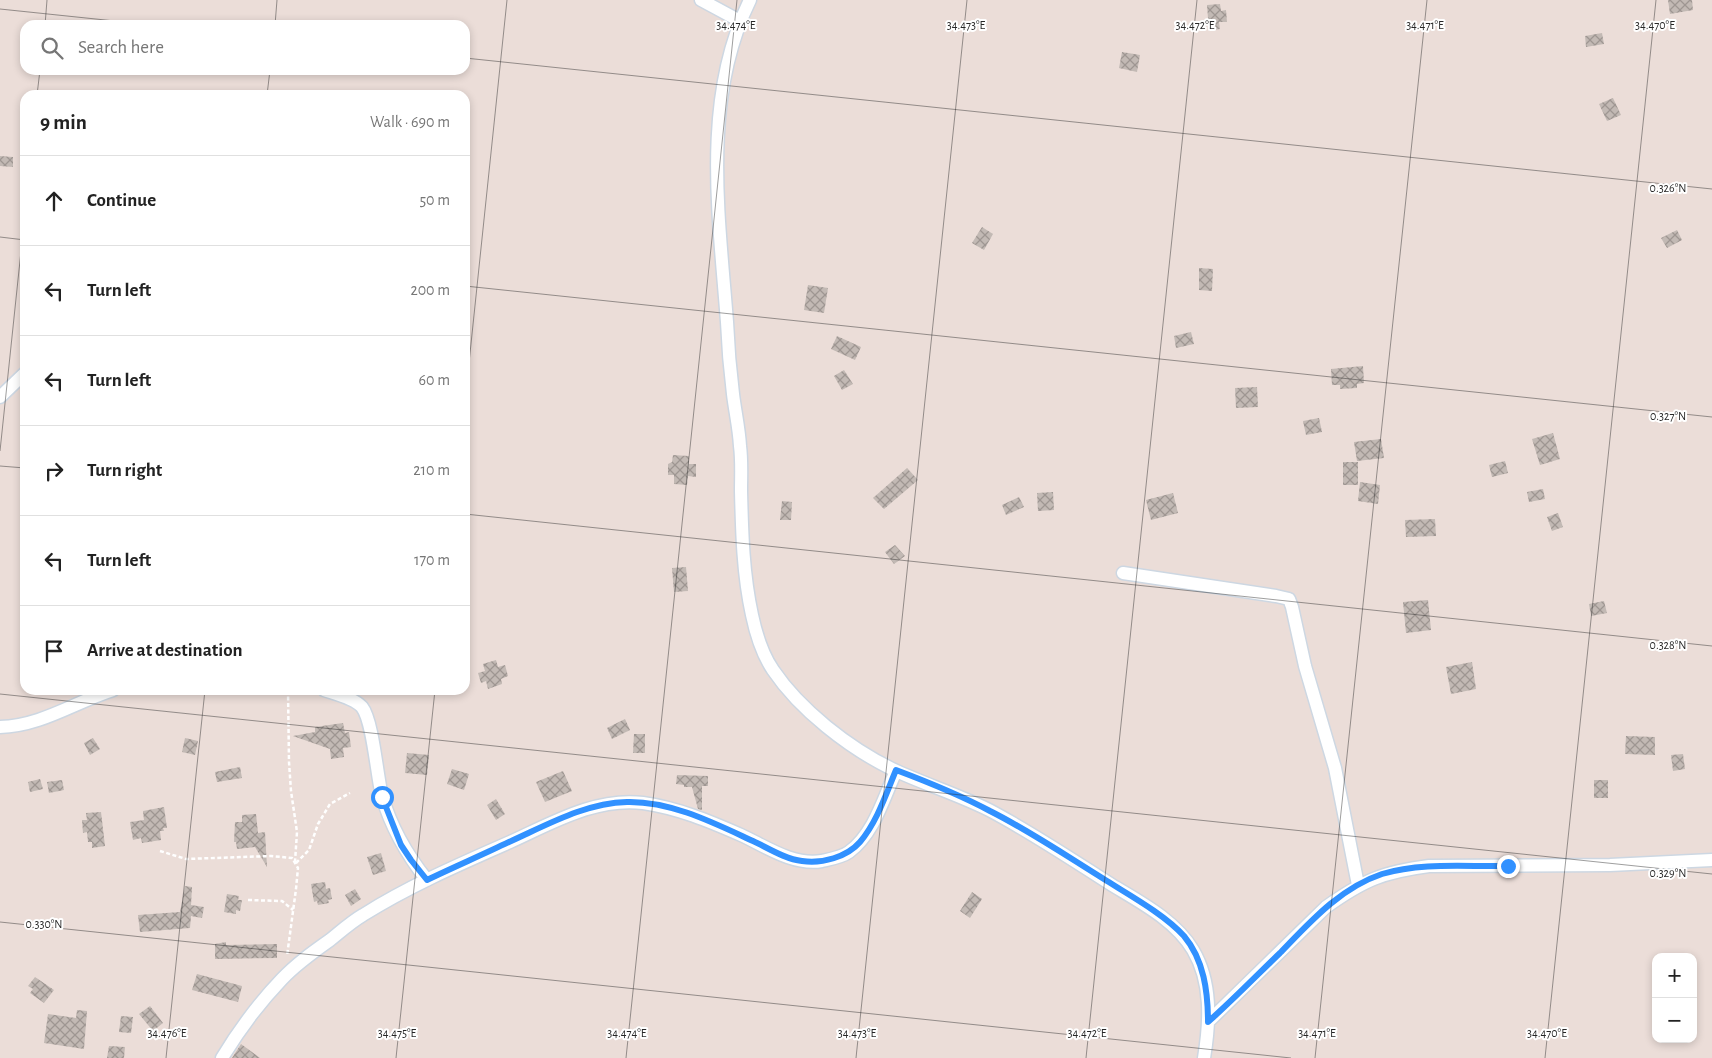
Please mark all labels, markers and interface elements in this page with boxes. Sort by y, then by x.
text: 34.474°E [716,19,756,31]
text: 34.473°E [947,19,985,31]
text: 34.472°E [1175,19,1215,31]
text: 34.471°E [1406,19,1444,31]
text: 34.470°E [1635,19,1675,31]
search box [20,20,470,75]
icon: search [38,34,66,62]
text: Search here [78,38,164,57]
text: 9 min [40,112,87,133]
text: Walk · 690 m [370,114,450,130]
text: 0.326°N [1650,182,1686,194]
icon: ahead [40,187,68,215]
text: Continue [87,191,156,210]
text: 50 m [419,192,450,208]
icon: left [40,277,68,305]
text: Turn left [87,281,151,300]
text: 200 m [410,282,450,298]
icon: left [40,367,68,395]
text: Turn left [87,371,151,390]
text: 60 m [419,372,450,388]
text: 0.327°N [1650,410,1686,422]
icon: right [40,457,68,485]
text: Turn right [87,461,162,480]
text: 210 m [413,462,450,478]
icon: left [40,547,68,575]
text: Turn left [87,551,151,570]
text: 170 m [414,552,450,568]
icon: arrive [40,637,68,665]
text: 0.328°N [1650,639,1686,651]
text: Arrive at destination [87,641,243,660]
route start [371,786,394,809]
route end [1497,855,1520,878]
text: 0.329°N [1650,867,1686,879]
text: 0.330°N [25,918,63,930]
map controls [1652,953,1697,1043]
button: + [1652,953,1697,998]
button: − [1652,998,1697,1043]
text: 34.476°E [147,1027,187,1039]
text: 34.475°E [378,1027,416,1039]
text: 34.474°E [607,1027,647,1039]
text: 34.473°E [838,1027,876,1039]
text: 34.472°E [1067,1027,1107,1039]
text: 34.471°E [1298,1027,1336,1039]
text: 34.470°E [1527,1027,1567,1039]

